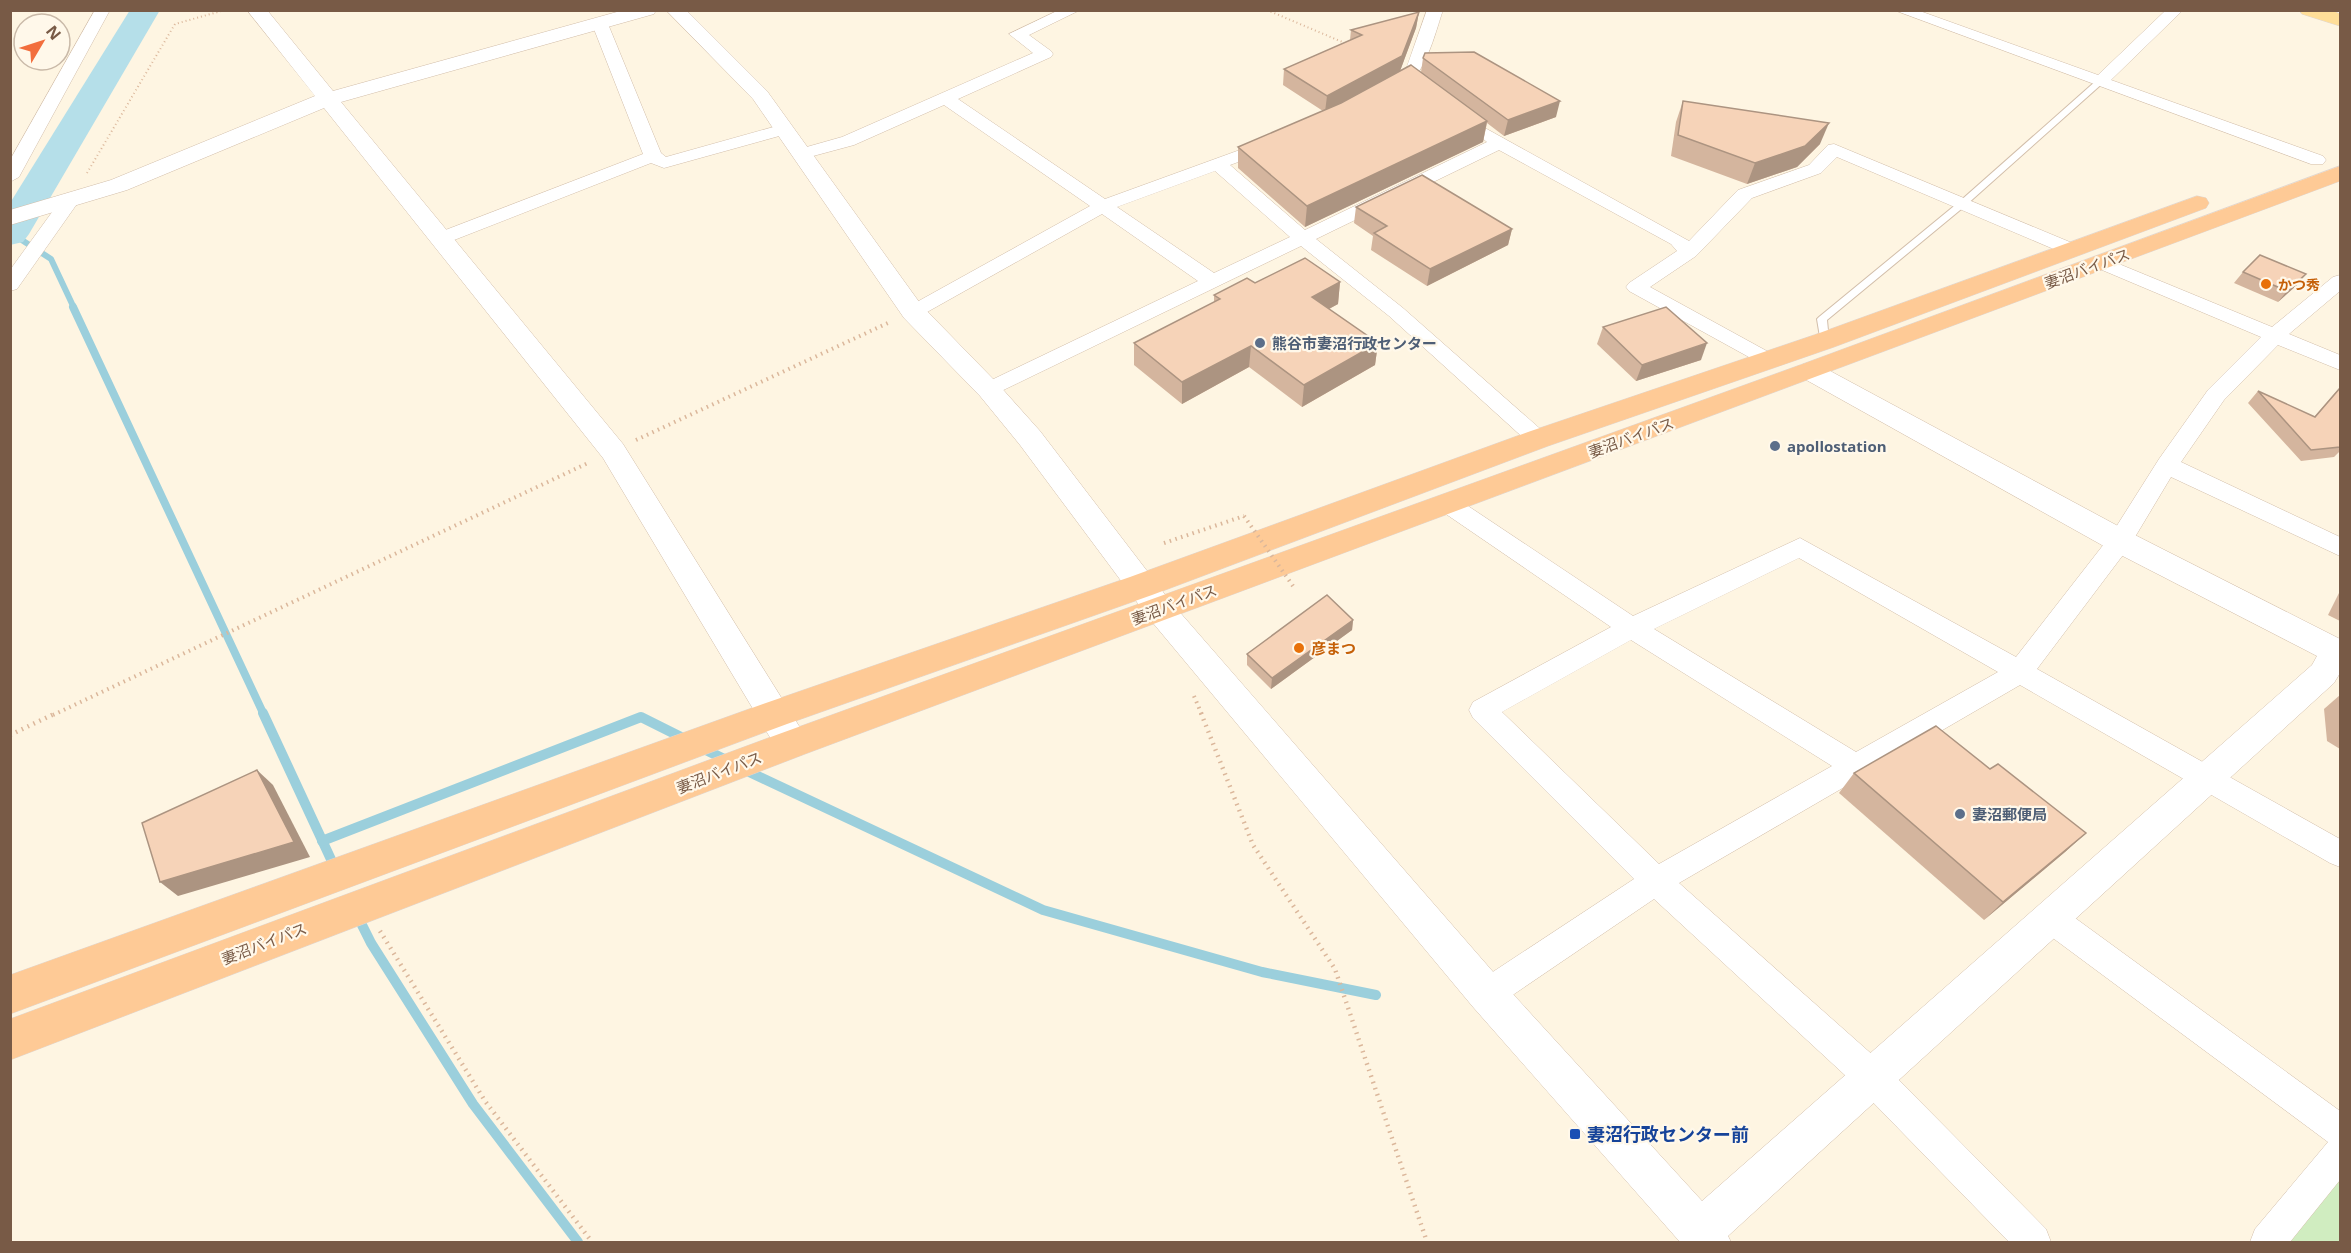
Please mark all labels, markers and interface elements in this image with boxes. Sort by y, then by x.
north arrow [12,12,72,72]
text: N [41,21,66,45]
street label: 妻沼バイパス [2041,243,2133,293]
place label: かつ秀 [2278,275,2320,294]
marker: かつ秀 [2259,277,2273,291]
place label: 熊谷市妻沼行政センター [1272,333,1437,353]
marker: 熊谷市妻沼行政センター [1253,336,1267,350]
street label: 妻沼バイパス [1585,412,1677,462]
place label: apollostation [1787,436,1887,456]
marker: apollostation [1768,439,1782,453]
street label: 妻沼バイパス [1128,579,1220,629]
place label: 彦まつ [1311,638,1356,658]
marker: 彦まつ [1292,641,1306,655]
street label: 妻沼バイパス [674,747,764,797]
place label: 妻沼郵便局 [1972,804,2047,824]
marker: 妻沼郵便局 [1953,807,1967,821]
street label: 妻沼バイパス [219,918,309,968]
place label: 妻沼行政センター前 [1587,1122,1749,1146]
marker: 妻沼行政センター前 [1568,1127,1582,1141]

